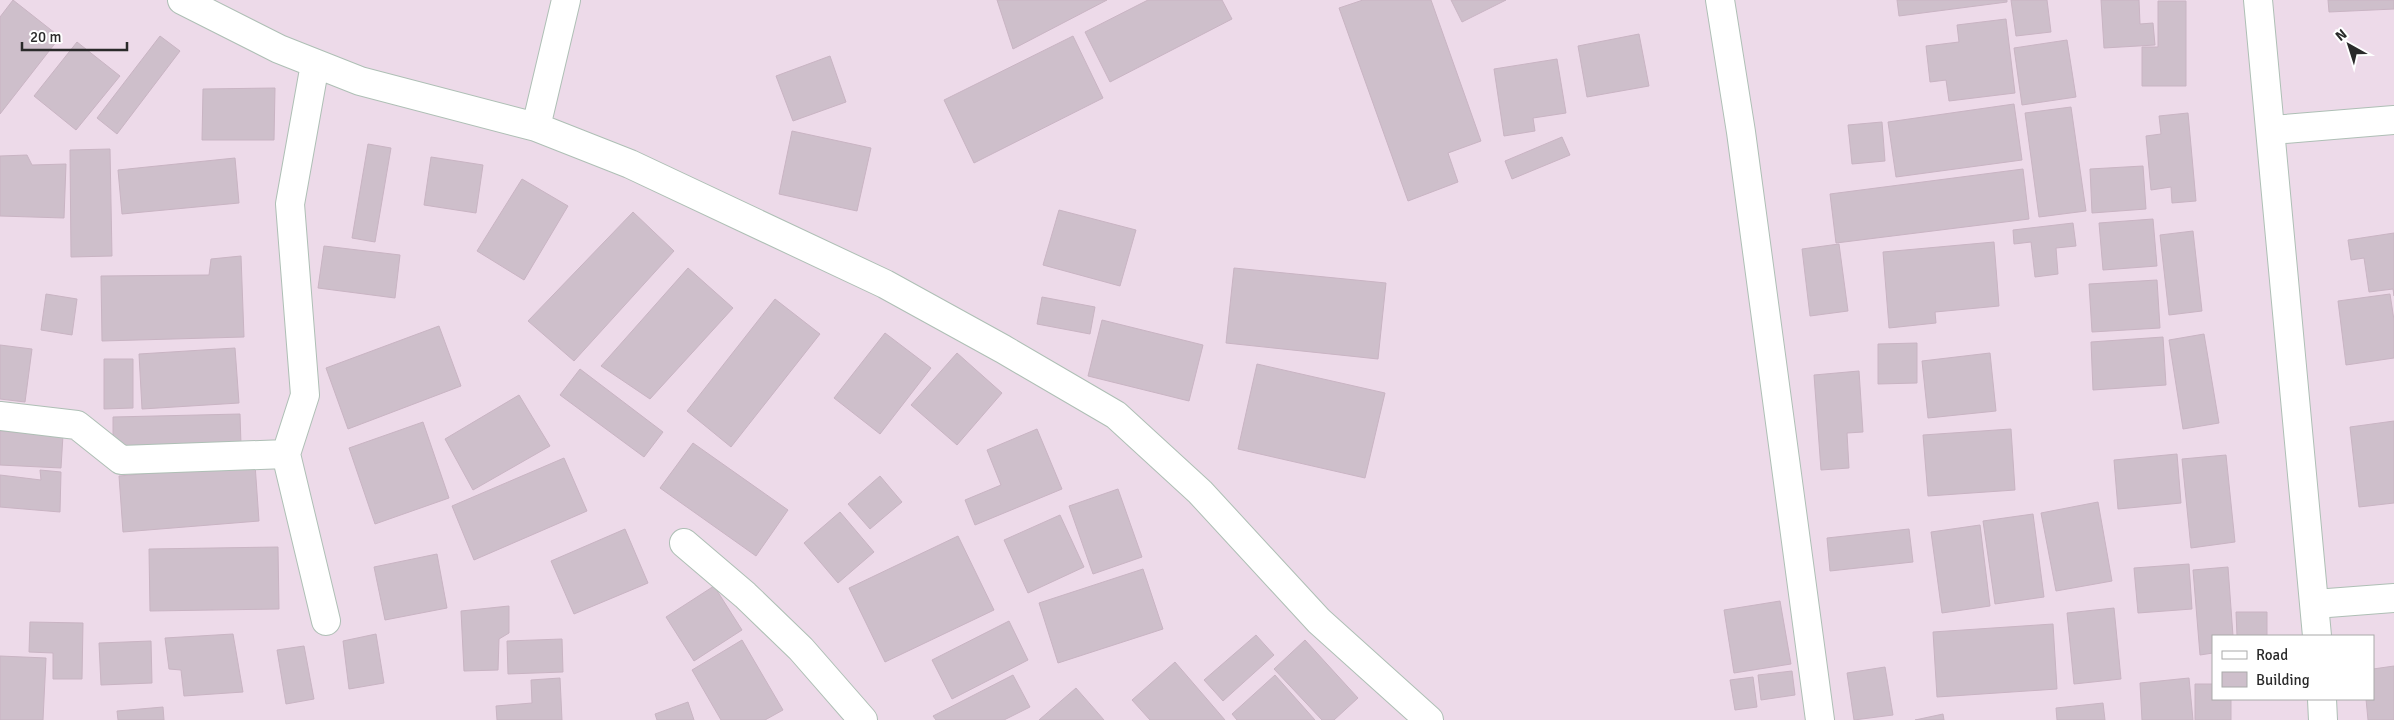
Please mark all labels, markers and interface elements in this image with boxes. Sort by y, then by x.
scale bar [22,20,128,52]
north arrow [2324,20,2374,70]
text: N [2332,26,2350,45]
text: 20 m [30,28,61,46]
legend [2212,635,2374,700]
text: Road [2256,646,2288,664]
text: Building [2256,671,2310,689]

